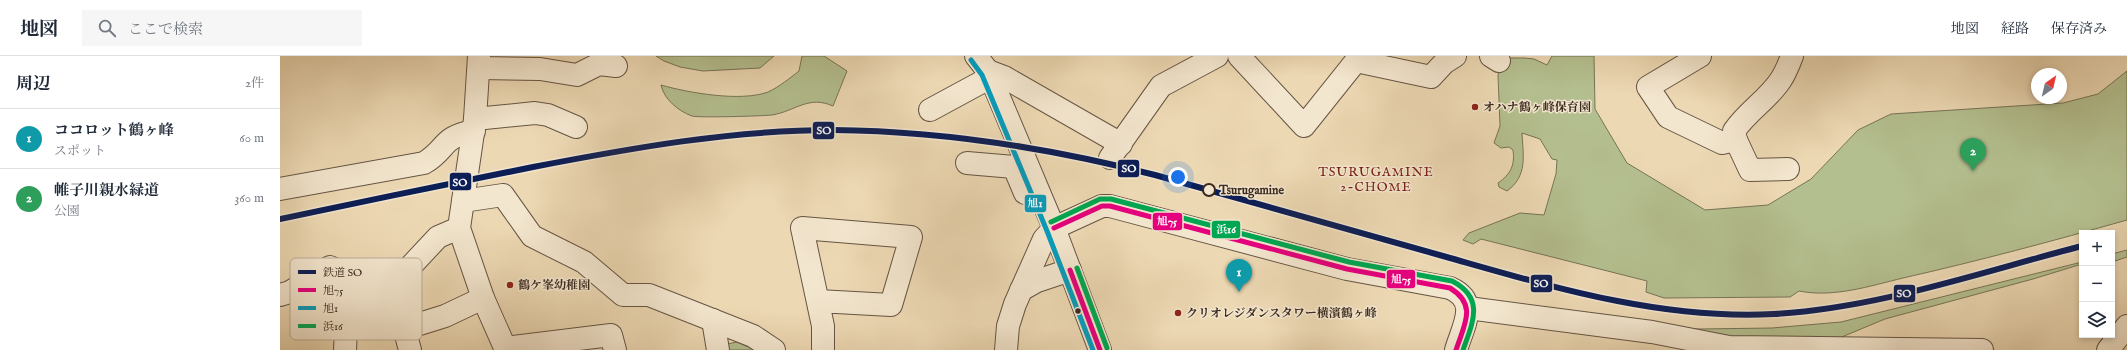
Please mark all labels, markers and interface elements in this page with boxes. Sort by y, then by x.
search box [82,10,362,46]
icon: search [96,17,118,39]
text: 地図 [20,18,58,42]
text: ここで検索 [128,20,203,39]
text: 地図 [1951,20,1979,38]
text: 経路 [2001,20,2029,38]
text: 保存済み [2051,20,2107,38]
north arrow [2031,68,2067,104]
text: 周辺 [16,74,50,95]
text: 2件 [245,75,264,92]
place label: オハナ鶴ヶ峰保育園 [1483,100,1591,115]
marker: オハナ鶴ヶ峰保育園 [1470,102,1480,112]
text: ココロット鶴ヶ峰 [54,121,174,140]
line badge: SO [812,121,835,140]
text: SO [817,124,831,138]
text: 1 [27,130,31,147]
text: 60 m [239,130,264,147]
pin: 2 [1960,138,1986,171]
text: スポット [54,143,106,160]
line badge: SO [1117,159,1140,178]
text: SO [1122,162,1136,176]
district label: TSURUGAMINE 2-CHOME [1318,164,1434,196]
your location [1168,167,1188,187]
line badge: SO [449,172,472,191]
text: SO [453,176,467,190]
text: 帷子川親水緑道 [54,181,159,200]
marker: Tsurugamine [1202,183,1216,197]
place label: Tsurugamine [1218,183,1284,199]
text: 2 [26,190,32,207]
text: 360 m [234,190,264,207]
line badge: 旭1 [1024,194,1047,213]
text: 旭1 [1027,197,1043,211]
text: 公園 [54,203,80,220]
line badge: 旭75 [1152,212,1183,231]
text: 旭75 [1157,215,1177,229]
line badge: 浜16 [1211,220,1241,239]
text: 浜16 [1216,223,1237,237]
map controls [2079,230,2115,338]
button: + [2079,230,2115,266]
legend [290,258,422,340]
pin: 1 [1226,259,1252,292]
text: 鉄道 SO [323,266,362,280]
button: − [2079,266,2115,302]
line badge: 旭75 [1386,269,1416,289]
text: 旭75 [1391,273,1411,287]
line badge: SO [1530,274,1553,293]
text: SO [1534,277,1548,291]
place label: 鶴ケ峯幼稚園 [518,278,590,293]
marker: 鶴ケ峯幼稚園 [505,280,515,290]
text: 旭75 [323,284,343,298]
line badge: SO [1893,284,1916,303]
text: SO [1897,287,1911,301]
text: 旭1 [323,302,338,316]
button: layers [2079,302,2115,338]
unlabelled marker [1073,306,1083,316]
place label: クリオレジダンスタワー横濱鶴ヶ峰 [1186,306,1377,321]
marker: クリオレジダンスタワー横濱鶴ヶ峰 [1173,308,1183,318]
text: 浜16 [323,320,343,334]

